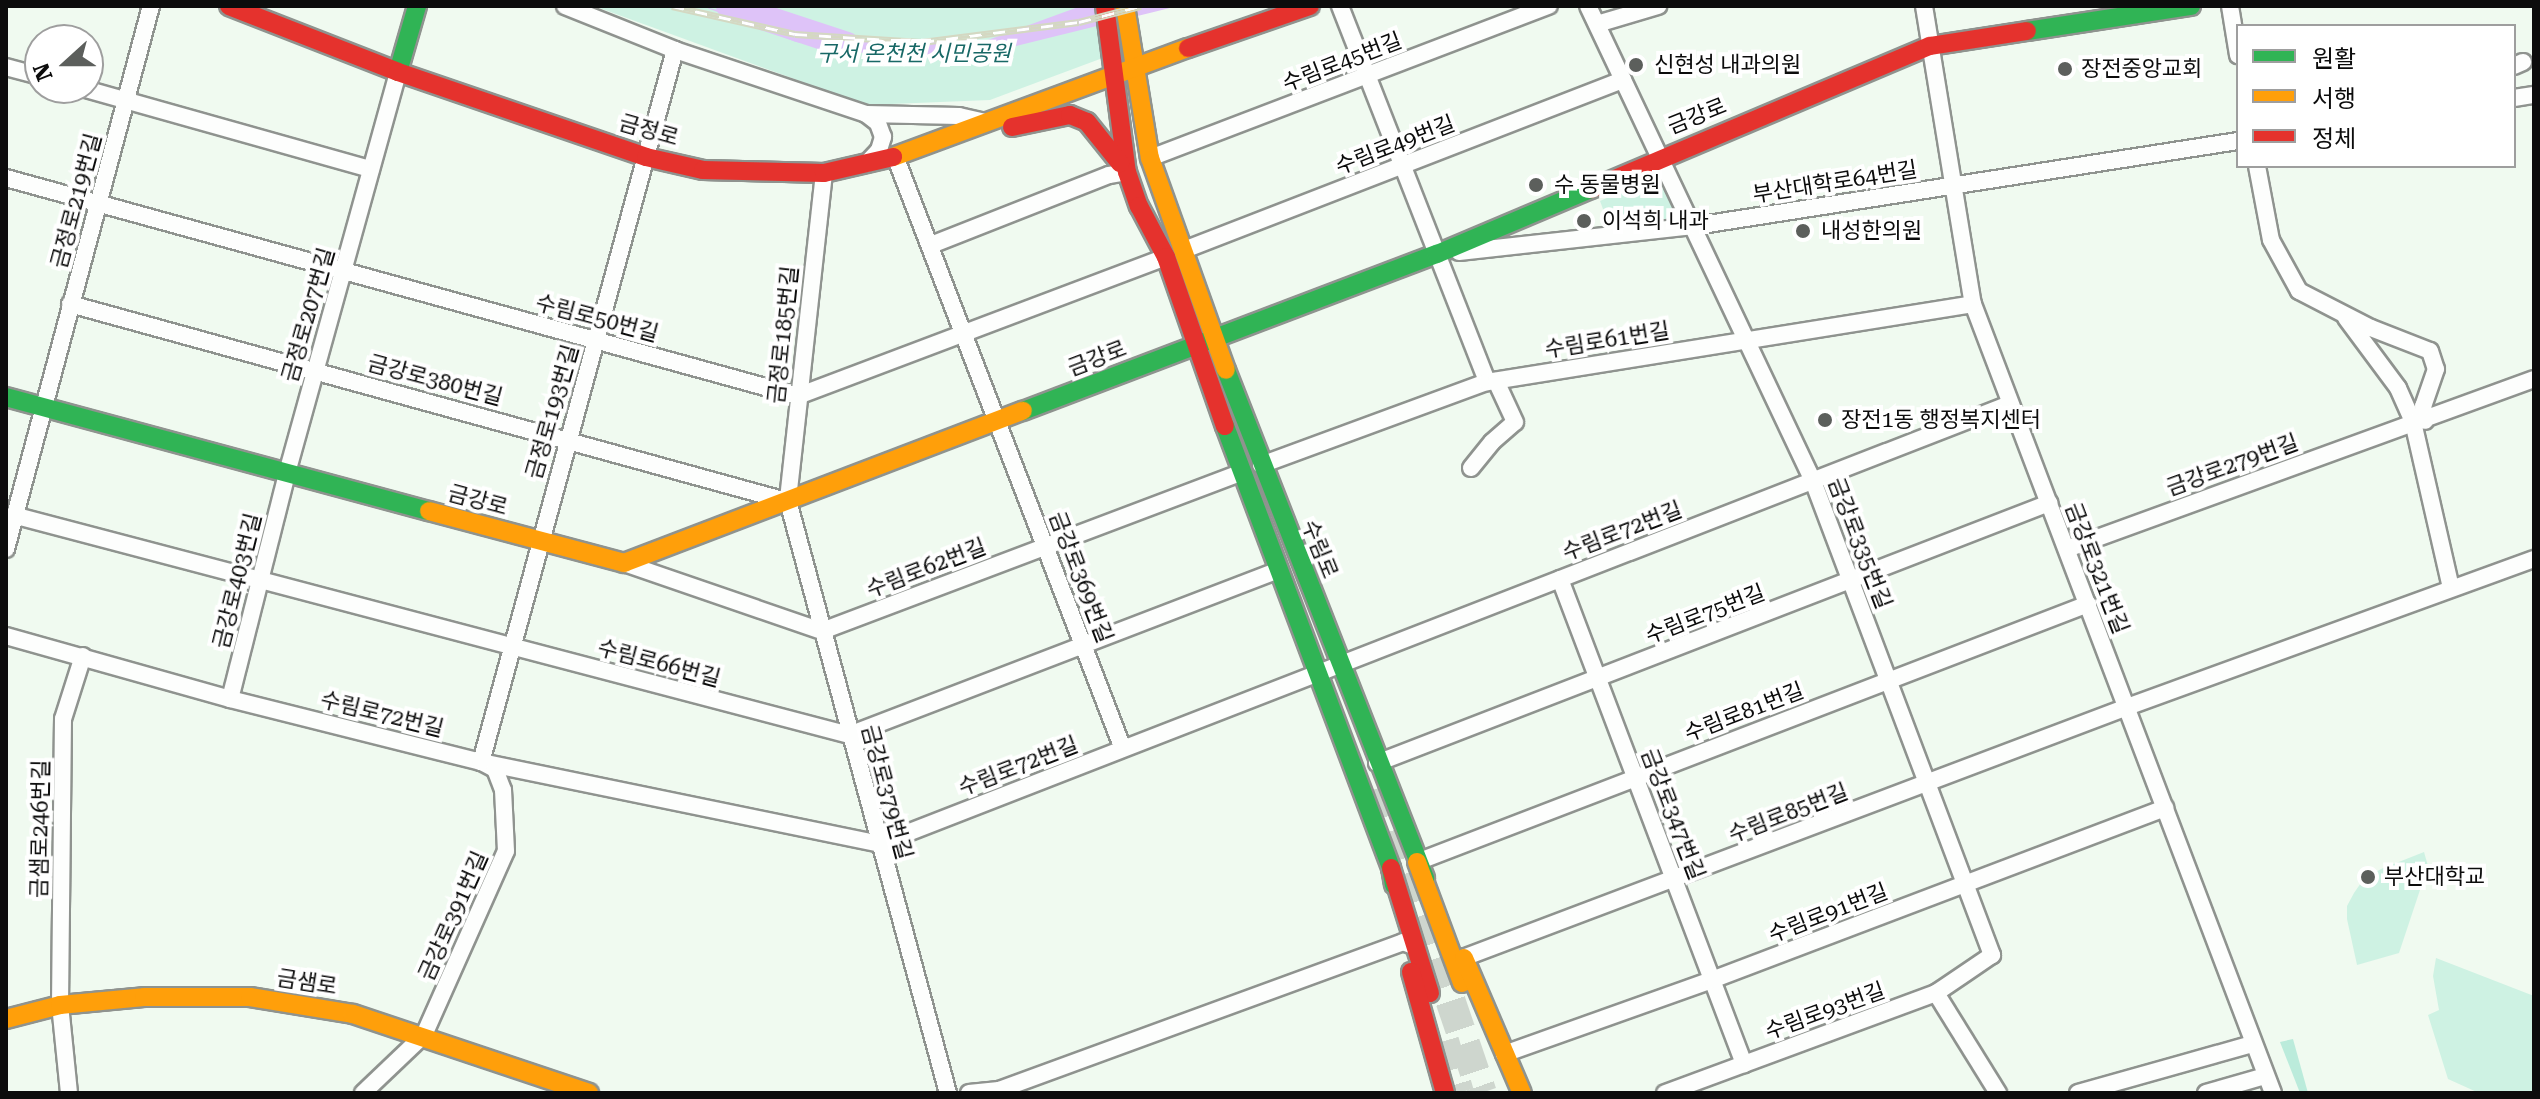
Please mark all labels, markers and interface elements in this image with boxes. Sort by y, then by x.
north arrow [24,24,104,104]
legend [2236,24,2516,168]
street label: 수림로45번길 [1279,27,1405,97]
park label: 구서 온천천 시민공원 [817,41,1011,67]
text: 원활 [2312,45,2356,73]
place label: 신현성 내과의원 [1654,52,1801,78]
marker: 신현성 내과의원 [1625,54,1647,76]
place label: 장전중앙교회 [2081,56,2202,82]
text: N [28,60,58,84]
marker: 장전중앙교회 [2056,60,2074,78]
text: 서행 [2312,85,2356,113]
street label: 금강로 [1664,92,1730,140]
street label: 금정로 [616,109,682,151]
street label: 수림로49번길 [1332,110,1458,180]
text: 정체 [2312,125,2356,153]
street label: 금정로219번길 [45,131,107,271]
street label: 부산대학로64번길 [1751,156,1919,208]
place label: 수 동물병원 [1554,172,1661,198]
marker: 수 동물병원 [1525,174,1547,196]
place label: 이석희 내과 [1602,208,1709,234]
marker: 이석희 내과 [1573,210,1595,232]
place label: 내성한의원 [1821,218,1922,244]
marker: 내성한의원 [1792,220,1814,242]
street label: 금정로207번길 [276,245,340,385]
street label: 금정로185번길 [763,265,803,405]
street label: 수림로50번길 [533,289,661,347]
street label: 수림로61번길 [1543,317,1671,363]
street label: 금강로 [1064,335,1130,381]
street label: 금정로193번길 [520,342,584,482]
street label: 금강로380번길 [365,349,505,411]
place label: 장전1동 행정복지센터 [1841,407,2041,433]
marker: 장전1동 행정복지센터 [1816,411,1834,429]
street label: 금강로279번길 [2163,429,2301,501]
street label: 금강로335번길 [1823,474,1897,612]
street label: 금강로 [445,479,511,521]
street label: 수림로72번길 [1559,496,1685,566]
street label: 금강로321번길 [2060,499,2134,637]
street label: 금강로369번길 [1044,508,1118,646]
street label: 금강로403번길 [207,511,267,651]
street label: 수림로 [1296,516,1344,582]
street label: 수림로62번길 [863,533,989,603]
street label: 수림로75번길 [1642,579,1768,649]
street label: 수림로66번길 [595,634,723,692]
street label: 수림로81번길 [1681,677,1807,747]
street label: 수림로72번길 [318,686,446,742]
street label: 금강로379번길 [856,722,918,862]
street label: 수림로72번길 [955,731,1081,801]
street label: 금강로347번길 [1636,745,1710,883]
street label: 금샘로246번길 [26,760,54,898]
street label: 수림로85번길 [1725,778,1851,848]
street label: 금강로391번길 [413,848,493,984]
place label: 부산대학교 [2384,864,2485,890]
marker: 부산대학교 [2359,868,2377,886]
street label: 수림로91번길 [1765,878,1891,948]
street label: 금샘로 [275,964,339,1000]
street label: 수림로93번길 [1761,977,1889,1045]

